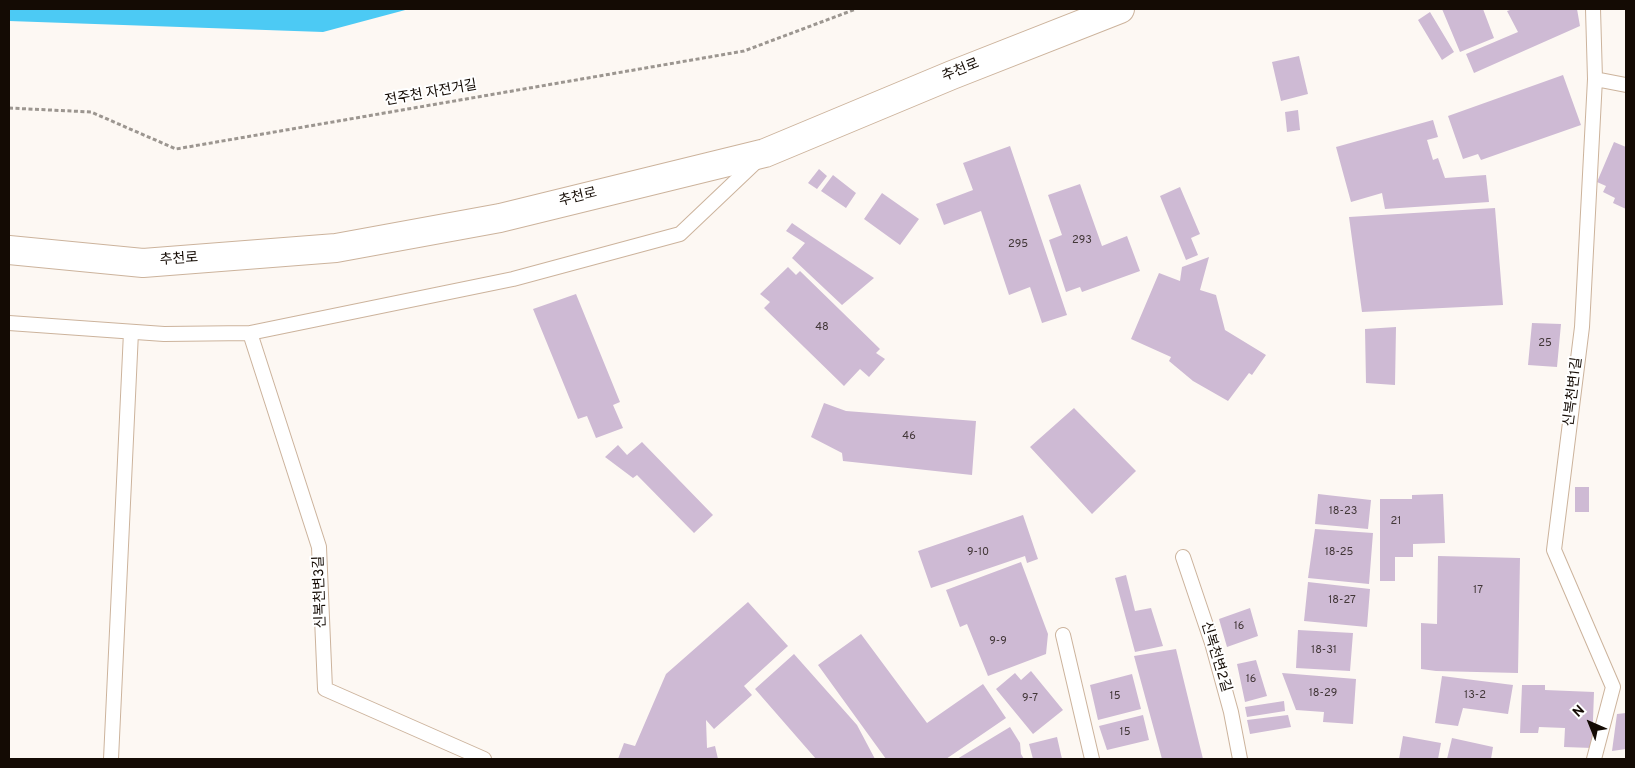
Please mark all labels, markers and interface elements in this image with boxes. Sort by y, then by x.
street label: 추천로 [940,56,982,86]
street label: 전주천 자전거길 [384,78,478,110]
street label: 추천로 [557,185,599,211]
house number: 293 [1072,234,1092,248]
house number: 295 [1008,238,1028,252]
street label: 추천로 [159,250,199,270]
house number: 48 [815,321,829,335]
house number: 25 [1538,337,1552,351]
street label: 신복천변1길 [1561,356,1587,428]
house number: 46 [902,430,916,444]
house number: 18-23 [1329,505,1357,519]
house number: 21 [1391,515,1401,529]
house number: 9-10 [967,546,989,560]
house number: 18-25 [1325,546,1353,560]
street label: 신복천변3길 [311,555,331,629]
house number: 17 [1473,584,1483,598]
house number: 18-27 [1328,594,1356,608]
street label: 신복천변2길 [1196,620,1234,694]
house number: 16 [1234,620,1244,634]
house number: 9-9 [989,635,1007,649]
house number: 18-31 [1311,644,1337,658]
house number: 16 [1246,673,1256,687]
house number: 18-29 [1309,687,1337,701]
house number: 13-2 [1464,689,1486,703]
house number: 15 [1110,690,1120,704]
house number: 9-7 [1022,692,1038,706]
north arrow [1565,698,1615,748]
text: N [1570,702,1589,721]
house number: 15 [1120,726,1130,740]

